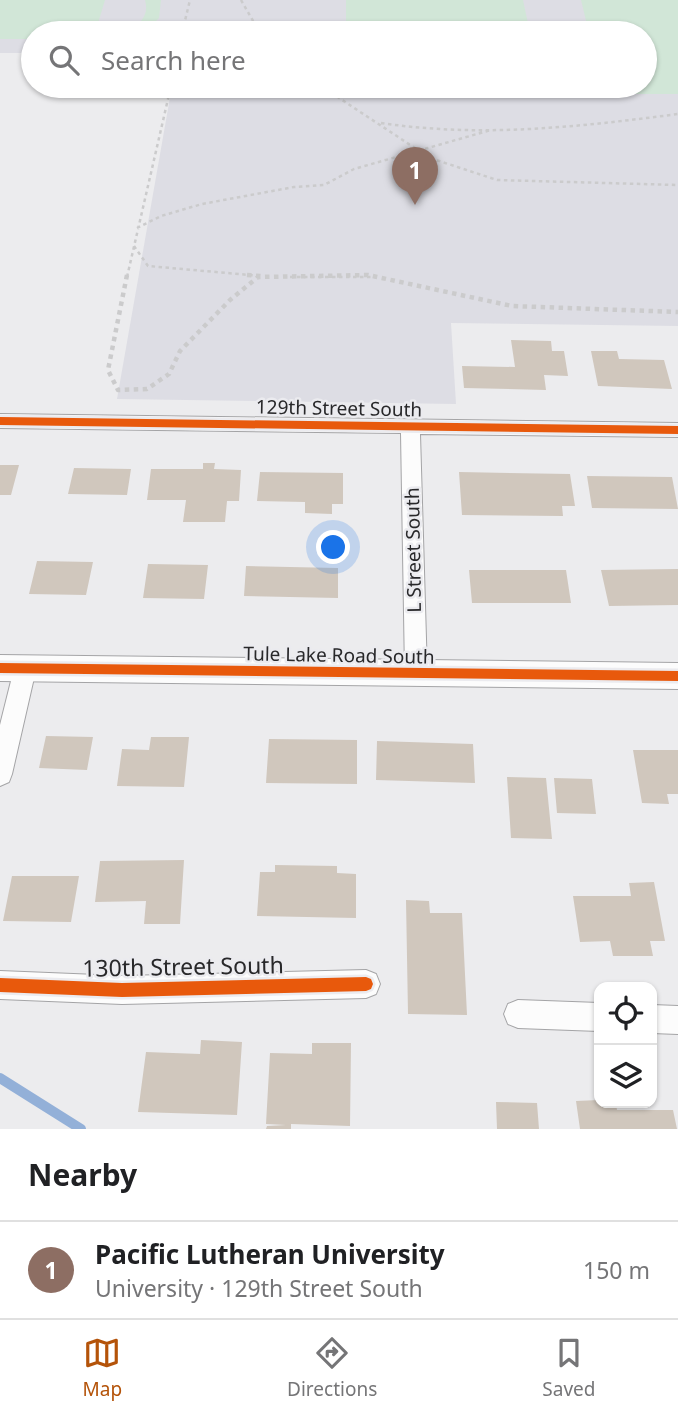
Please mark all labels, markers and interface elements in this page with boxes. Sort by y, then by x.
search box [21,21,657,98]
icon: search [45,41,83,79]
text: Search here [101,42,246,78]
pin: 1 [392,147,438,205]
street label: 129th Street South [256,394,422,422]
street label: L Street South [399,487,427,613]
your location [316,530,350,564]
street label: Tule Lake Road South [243,640,435,670]
street label: 130th Street South [82,948,284,984]
map controls [594,982,657,1108]
button: locate [594,982,657,1045]
button: layers [594,1045,657,1108]
text: Nearby [28,1154,137,1195]
text: Pacific Lutheran University [95,1236,445,1272]
text: 1 [44,1254,58,1286]
text: 150 m [583,1254,650,1286]
text: University · 129th Street South [95,1272,423,1304]
tab: Map [83,1334,122,1402]
tab: Directions [287,1334,377,1402]
tab: Saved [542,1334,595,1402]

